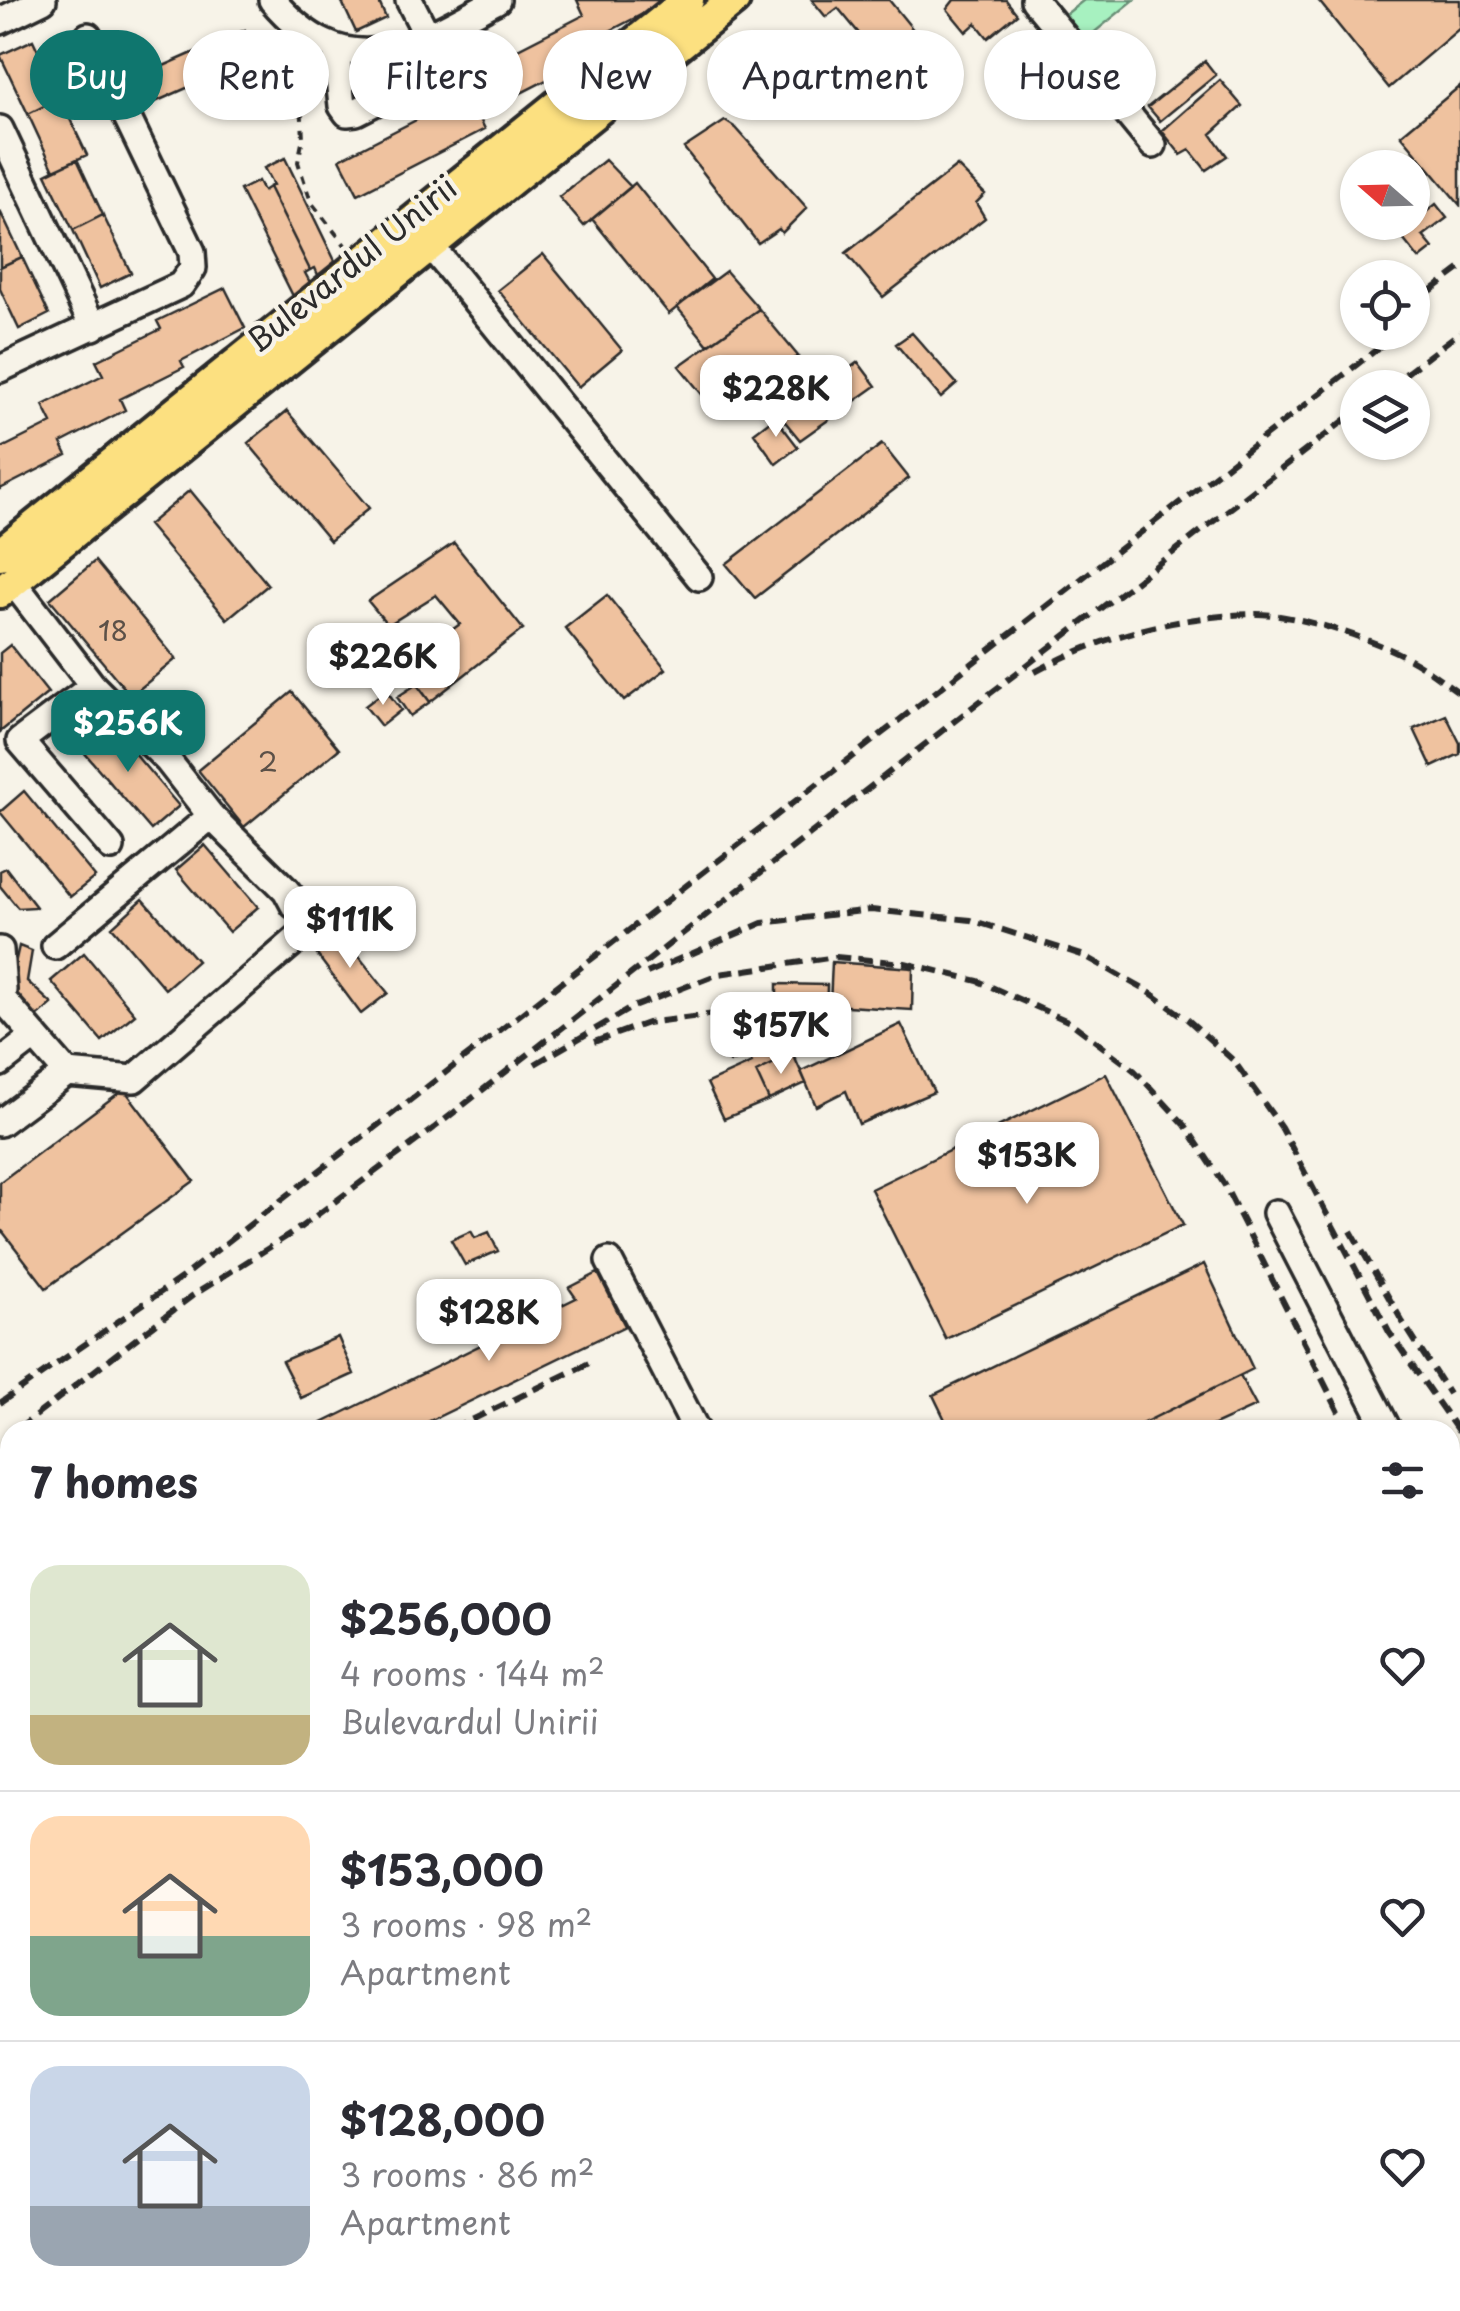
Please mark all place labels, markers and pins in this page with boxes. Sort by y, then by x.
pin: $228K [706,355,846,440]
pin: $226K [313,623,453,708]
pin: $256K [58,690,198,775]
pin: $111K [280,886,420,971]
pin: $157K [711,992,851,1077]
pin: $153K [957,1122,1097,1207]
pin: $128K [419,1279,559,1364]

